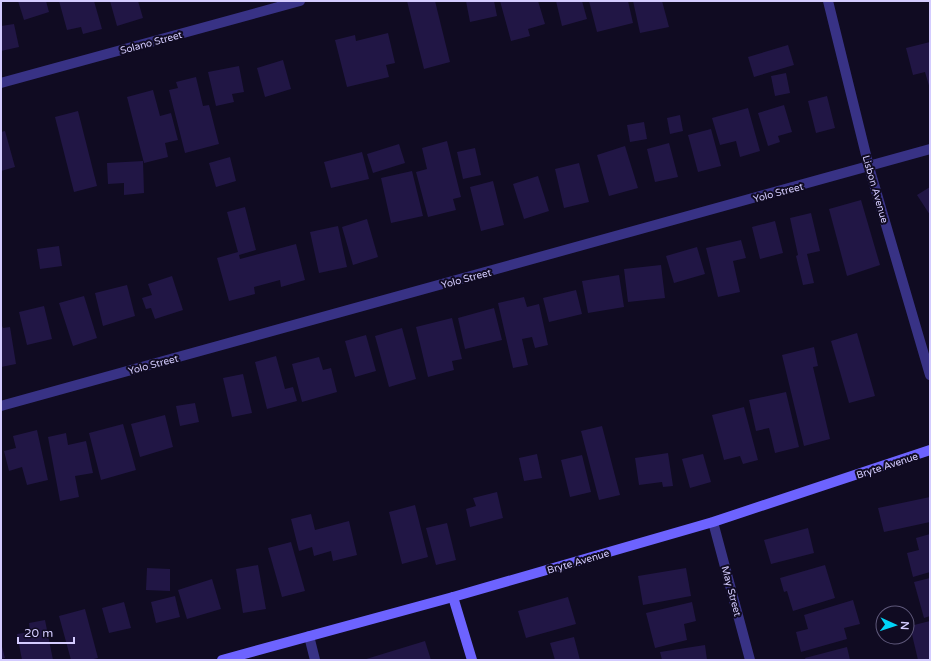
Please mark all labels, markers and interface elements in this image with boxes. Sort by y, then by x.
street label: Solano Street [119,29,184,57]
street label: Lisbon Avenue [860,154,891,225]
street label: Yolo Street [752,180,805,205]
street label: Yolo Street [440,266,493,291]
street label: Yolo Street [127,352,180,377]
street label: Bryte Avenue [855,450,920,482]
street label: Bryte Avenue [546,547,611,577]
street label: May Street [719,565,744,618]
north arrow [875,605,915,645]
scale bar [18,619,74,645]
text: N [898,621,911,630]
text: 20 m [24,626,53,640]

